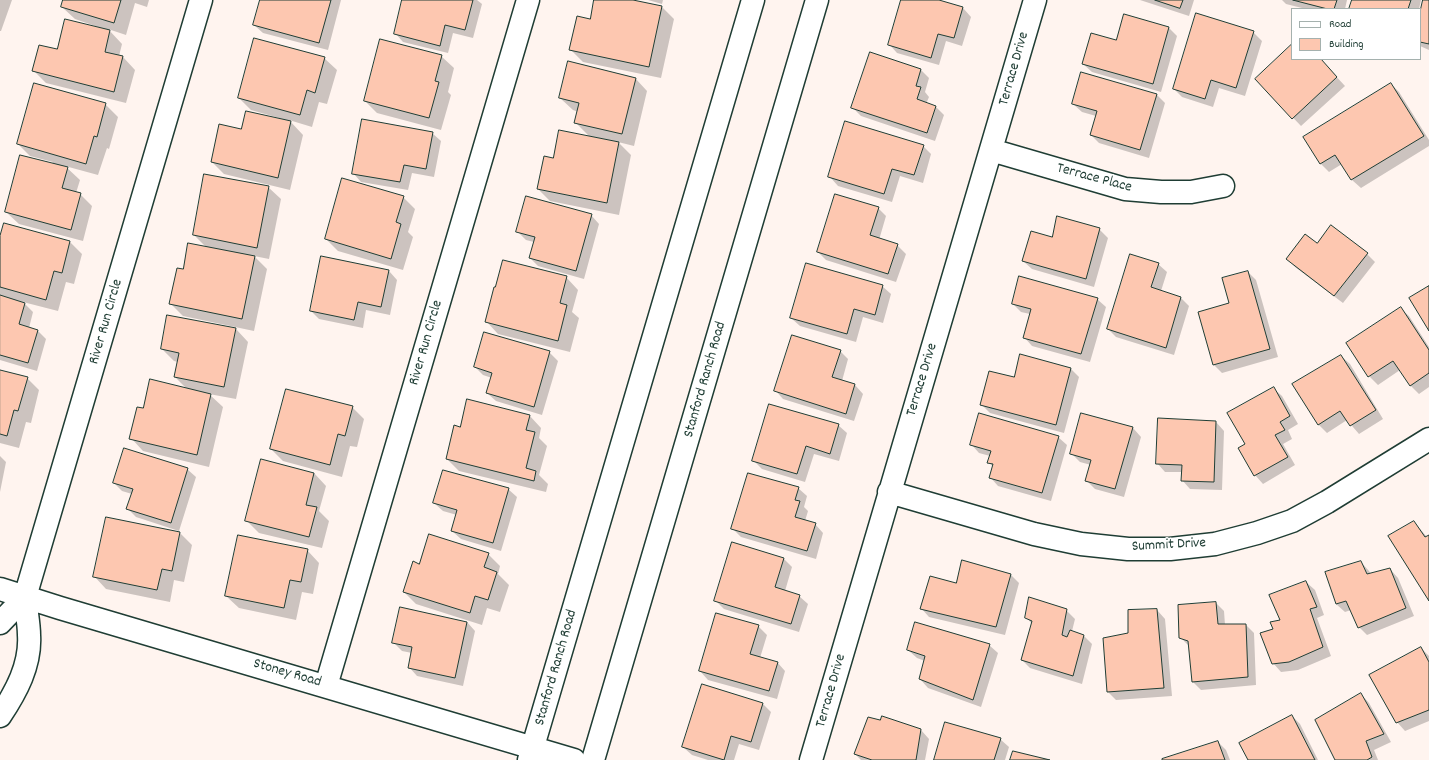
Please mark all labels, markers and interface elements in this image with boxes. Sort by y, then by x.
legend [1291,8,1421,60]
text: Road [1329,16,1351,33]
street label: Terrace Drive [996,30,1034,108]
text: Building [1329,36,1364,53]
street label: Terrace Place [1055,160,1133,198]
street label: River Run Circle [86,277,128,367]
street label: River Run Circle [406,298,448,388]
street label: Stanford Ranch Road [681,320,731,440]
street label: Terrace Drive [903,341,943,419]
street label: Summit Drive [1131,535,1207,557]
street label: Stanford Ranch Road [532,608,582,728]
street label: Terrace Drive [813,652,851,730]
street label: Stoney Road [251,656,323,692]

